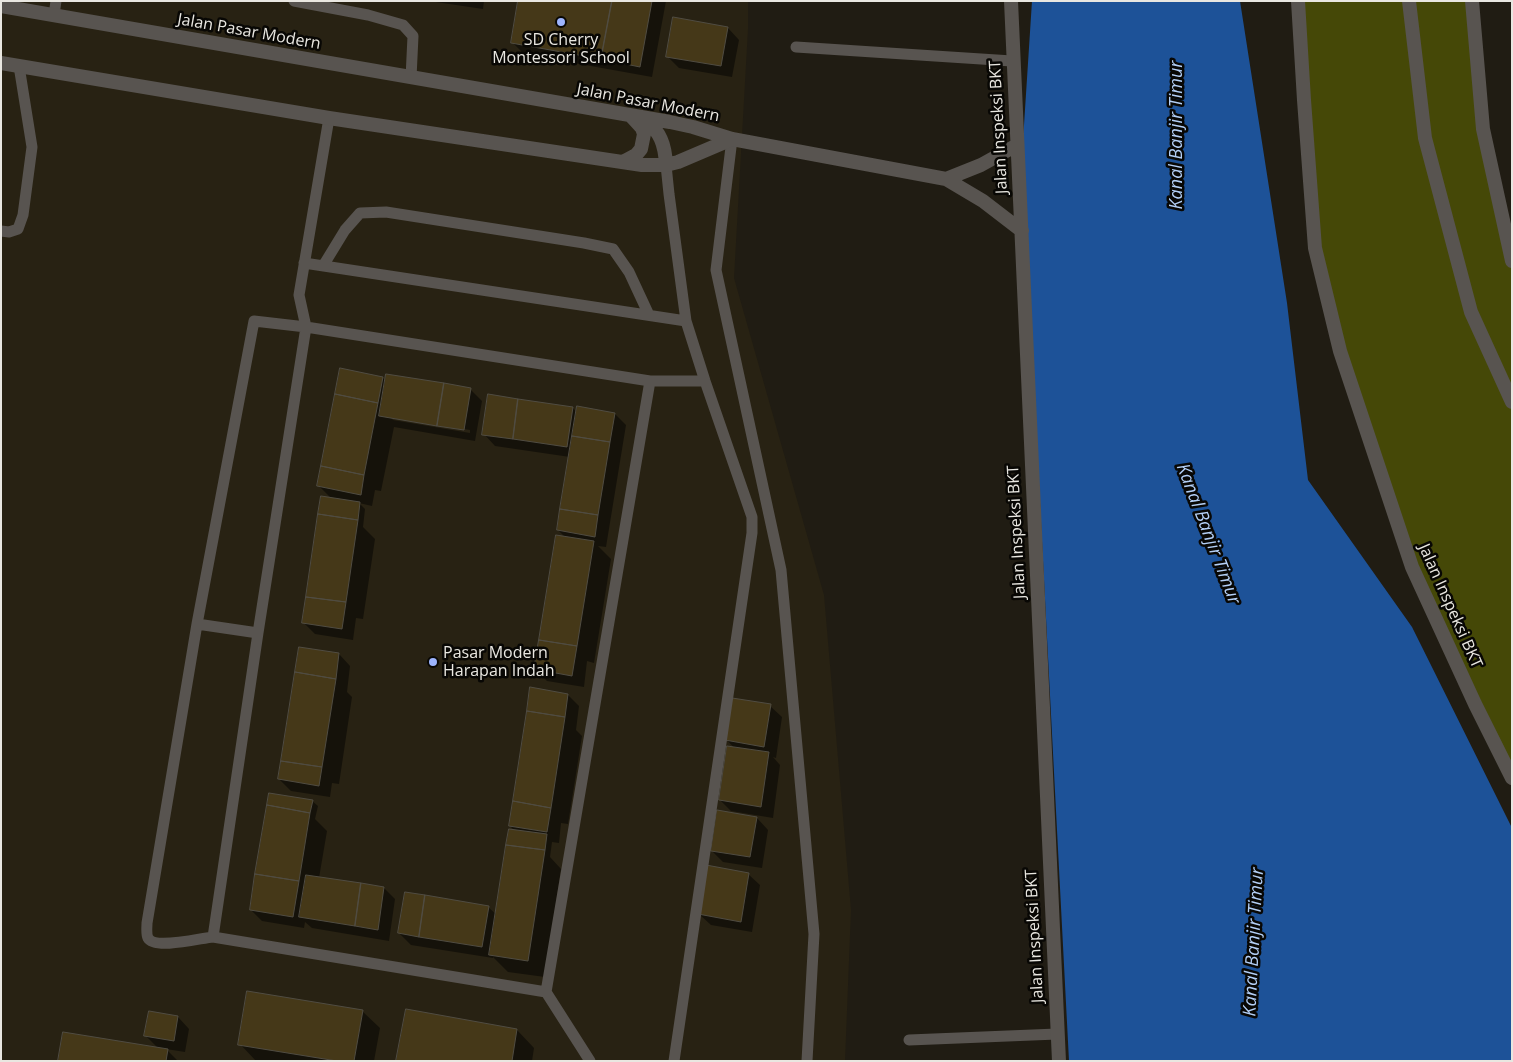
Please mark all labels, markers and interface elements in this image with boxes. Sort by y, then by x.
street label: Jalan Pasar Modern [176,10,322,54]
marker: SD Cherry Montessori School [555,16,567,28]
place label: SD Cherry Montessori School [492,30,630,68]
street label: Jalan Inspeksi BKT [986,60,1012,194]
water label: Kanal Banjir Timur [1166,61,1188,209]
street label: Jalan Pasar Modern [575,80,721,126]
water label: Kanal Banjir Timur [1171,461,1245,607]
street label: Jalan Inspeksi BKT [1004,465,1030,599]
street label: Jalan Inspeksi BKT [1414,541,1486,671]
place label: Pasar Modern Harapan Indah [443,643,555,681]
marker: Pasar Modern Harapan Indah [427,656,439,668]
water label: Kanal Banjir Timur [1239,867,1269,1017]
street label: Jalan Inspeksi BKT [1022,869,1048,1003]

